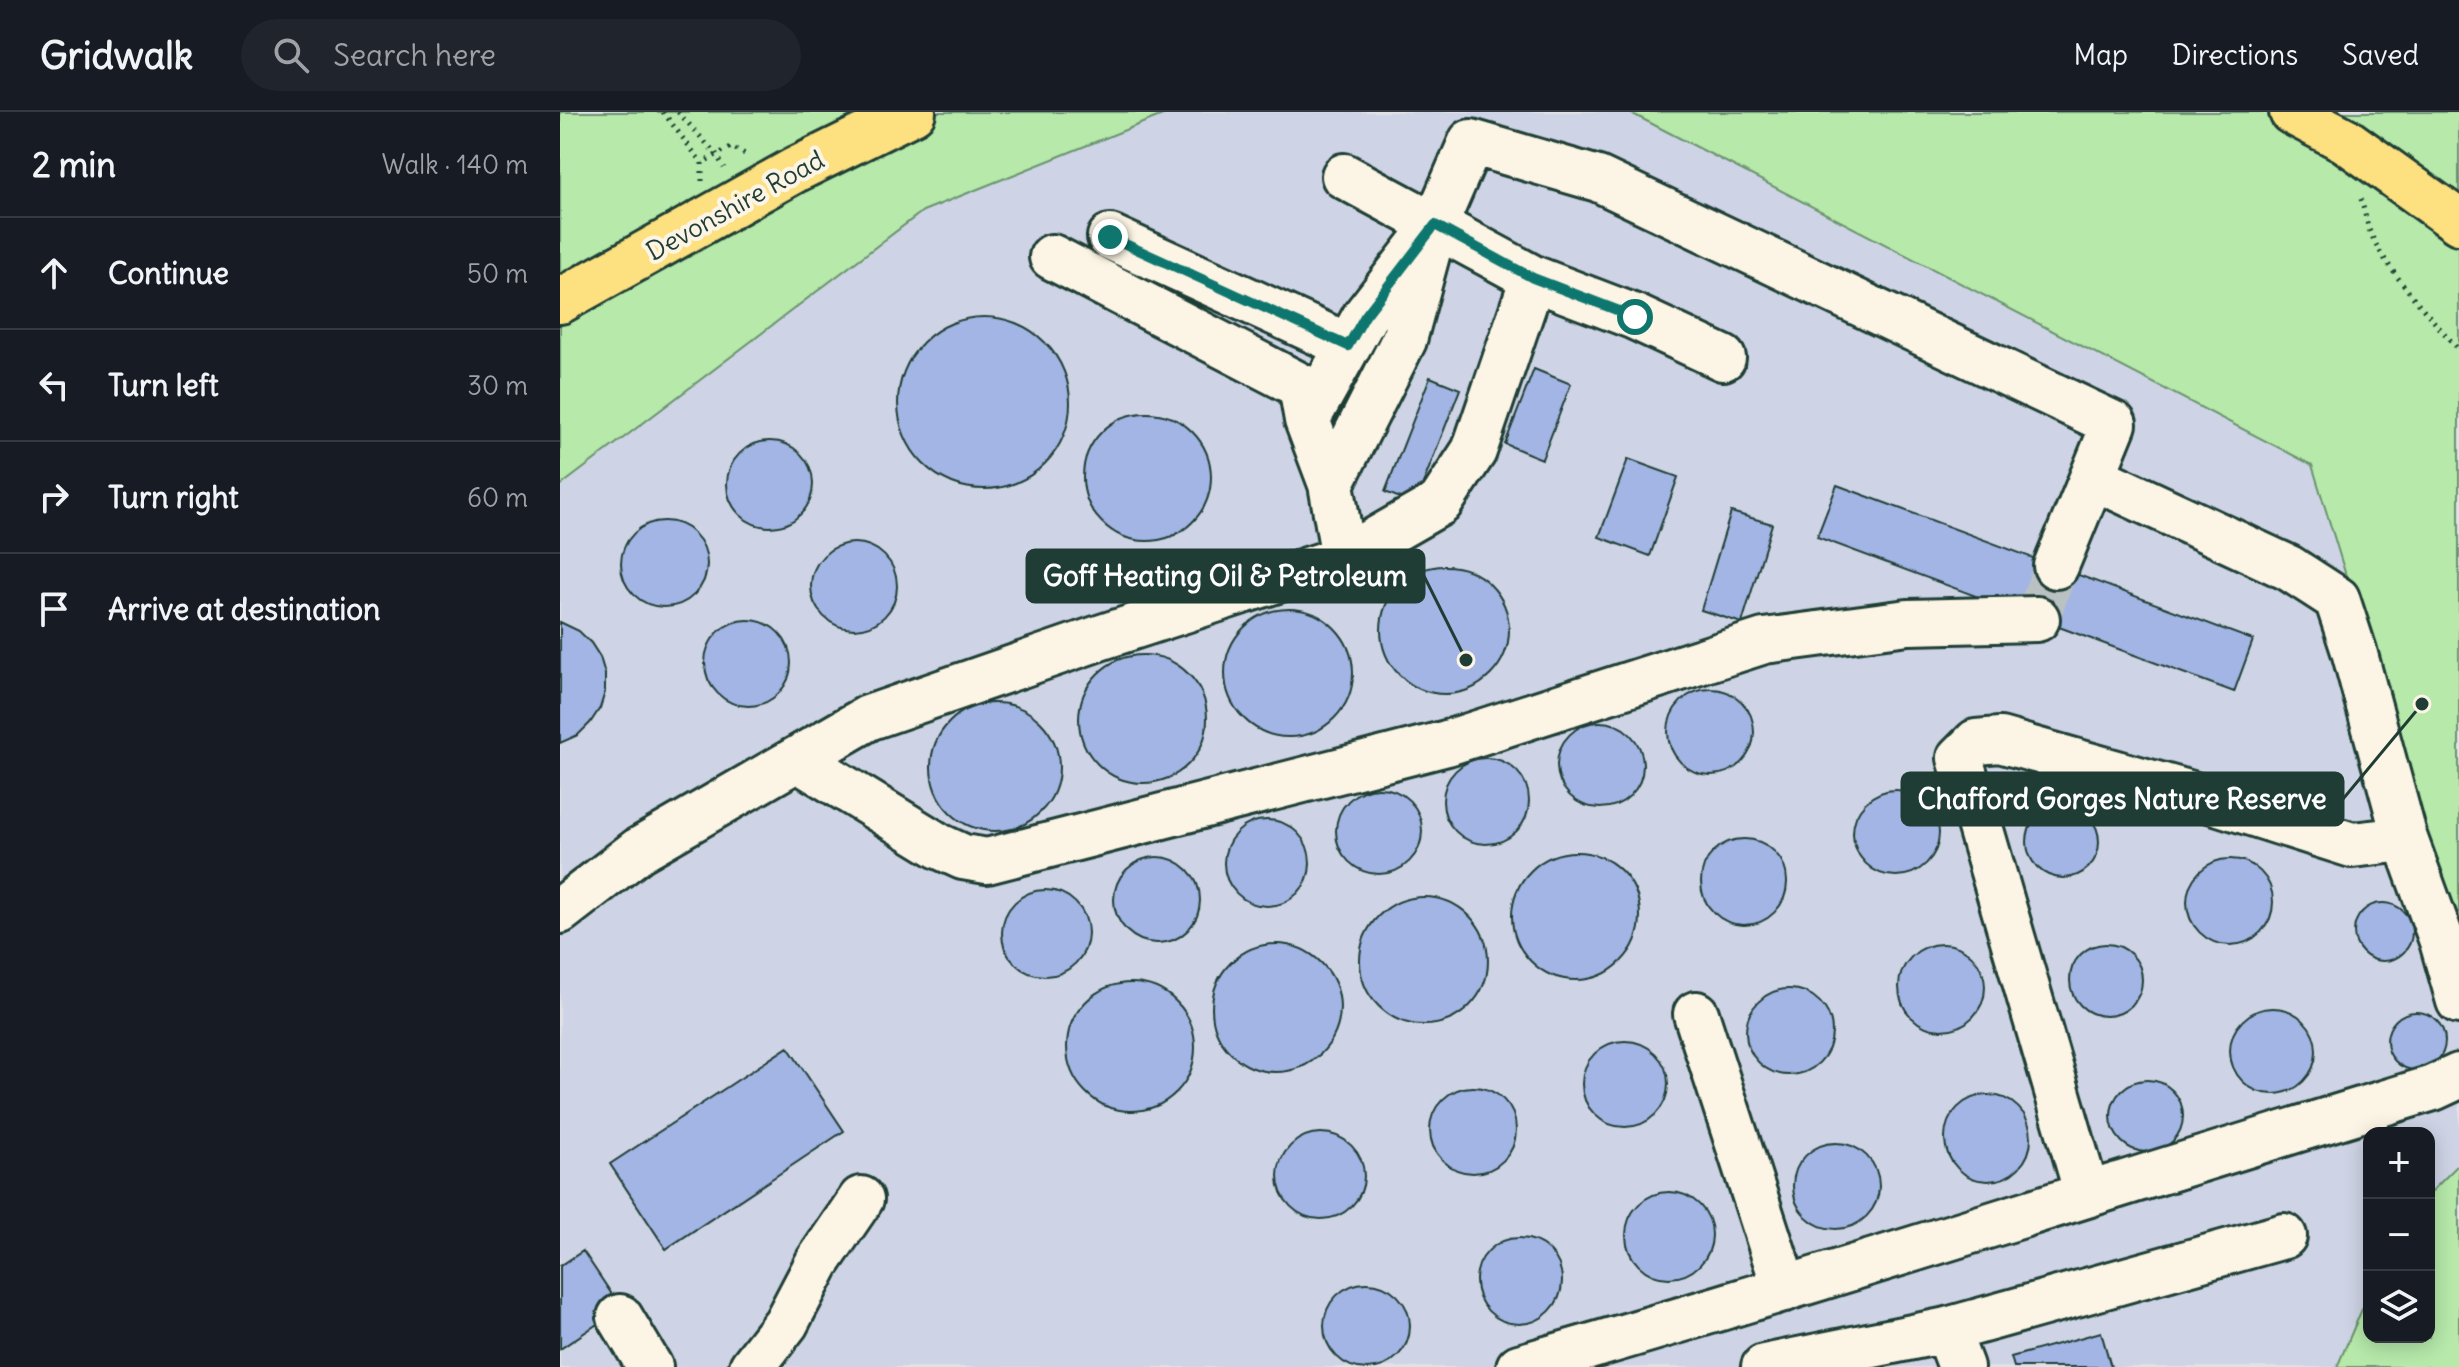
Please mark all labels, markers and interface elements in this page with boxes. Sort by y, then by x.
search box [241,19,801,91]
text: Gridwalk [40,32,193,79]
icon: search [269,33,313,77]
text: Search here [333,36,496,74]
text: Map [2073,37,2128,73]
text: Directions [2172,37,2298,73]
text: Saved [2342,37,2419,73]
street label: Devonshire Road [640,142,830,268]
text: 2 min [32,143,116,186]
text: Walk · 140 m [382,148,528,181]
route end [1092,219,1128,255]
icon: ahead [32,251,76,295]
text: Continue [108,254,229,292]
text: 50 m [467,257,528,290]
route start [1617,299,1653,335]
icon: left [32,363,76,407]
text: Turn left [108,366,219,404]
text: 30 m [467,369,528,402]
icon: right [32,475,76,519]
text: Turn right [108,478,239,516]
text: 60 m [467,481,528,514]
callout: Goff Heating Oil & Petroleum [1027,550,1424,602]
text: Goff Heating Oil & Petroleum [1043,558,1408,594]
icon: arrive [32,587,76,631]
text: Arrive at destination [108,590,380,628]
callout: Chafford Gorges Nature Reserve [1902,773,2343,825]
text: Chafford Gorges Nature Reserve [1917,781,2327,817]
map controls [2363,1127,2435,1343]
button: + [2363,1127,2435,1199]
button: − [2363,1199,2435,1271]
button: layers [2363,1271,2435,1343]

